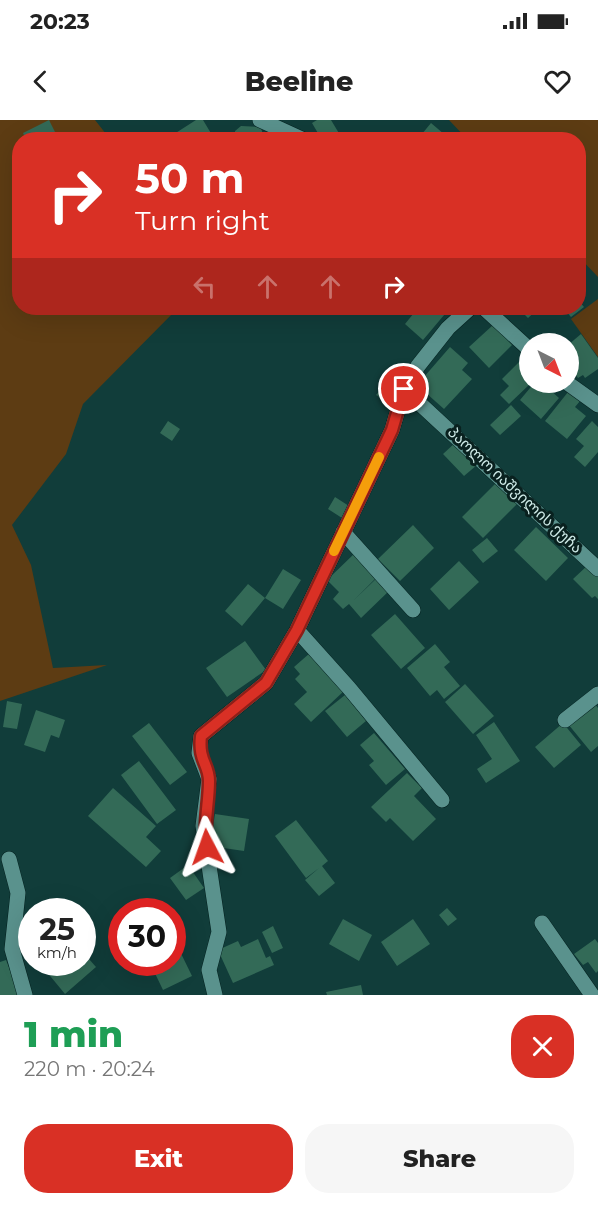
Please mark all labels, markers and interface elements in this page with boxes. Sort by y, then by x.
text: 20:23 [30,8,90,35]
icon: back [24,65,57,98]
text: Beeline [245,65,353,98]
icon: heart [541,65,574,98]
text: 50 m [135,152,244,204]
icon: right [36,156,114,234]
text: Turn right [135,204,270,237]
icon: left [188,270,221,303]
icon: ahead [251,270,284,303]
icon: ahead [314,270,347,303]
icon: right [377,270,410,303]
north arrow [519,333,579,393]
map controls [519,333,579,393]
pin [378,363,429,414]
icon: arrive [387,372,420,405]
street label: პაოლო იაშვილის ქუჩა [444,422,587,557]
position arrow [175,815,239,879]
speed limit sign: 30 [108,898,186,976]
text: 25 [39,911,75,948]
text: km/h [37,943,77,962]
text: 1 min [24,1012,123,1056]
button: close [511,1015,574,1078]
text: 220 m · 20:24 [24,1057,155,1081]
button: Exit [24,1124,293,1193]
button: Share [305,1124,574,1193]

